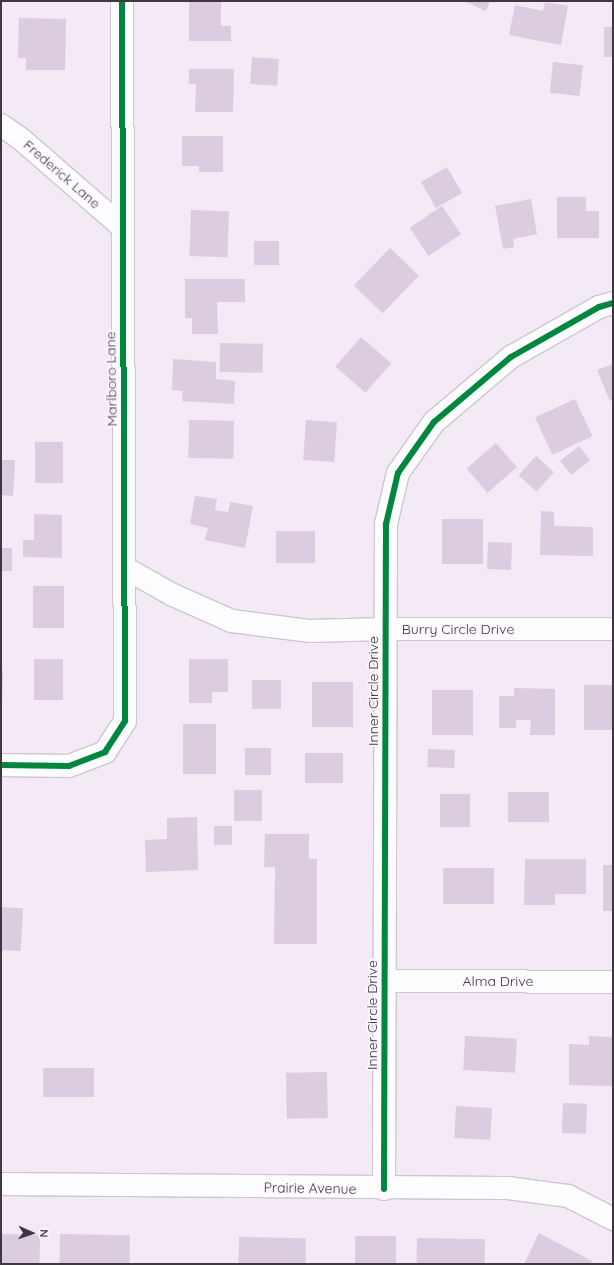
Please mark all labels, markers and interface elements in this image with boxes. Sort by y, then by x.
street label: Frederick Lane [20,136,104,212]
street label: Marlboro Lane [102,331,120,427]
street label: Burry Circle Drive [402,621,514,637]
street label: Inner Circle Drive [365,636,381,746]
street label: Inner Circle Drive [364,960,380,1070]
street label: Alma Drive [462,973,534,989]
street label: Prairie Avenue [263,1179,357,1197]
north arrow [12,1213,52,1253]
text: N [37,1229,51,1238]

